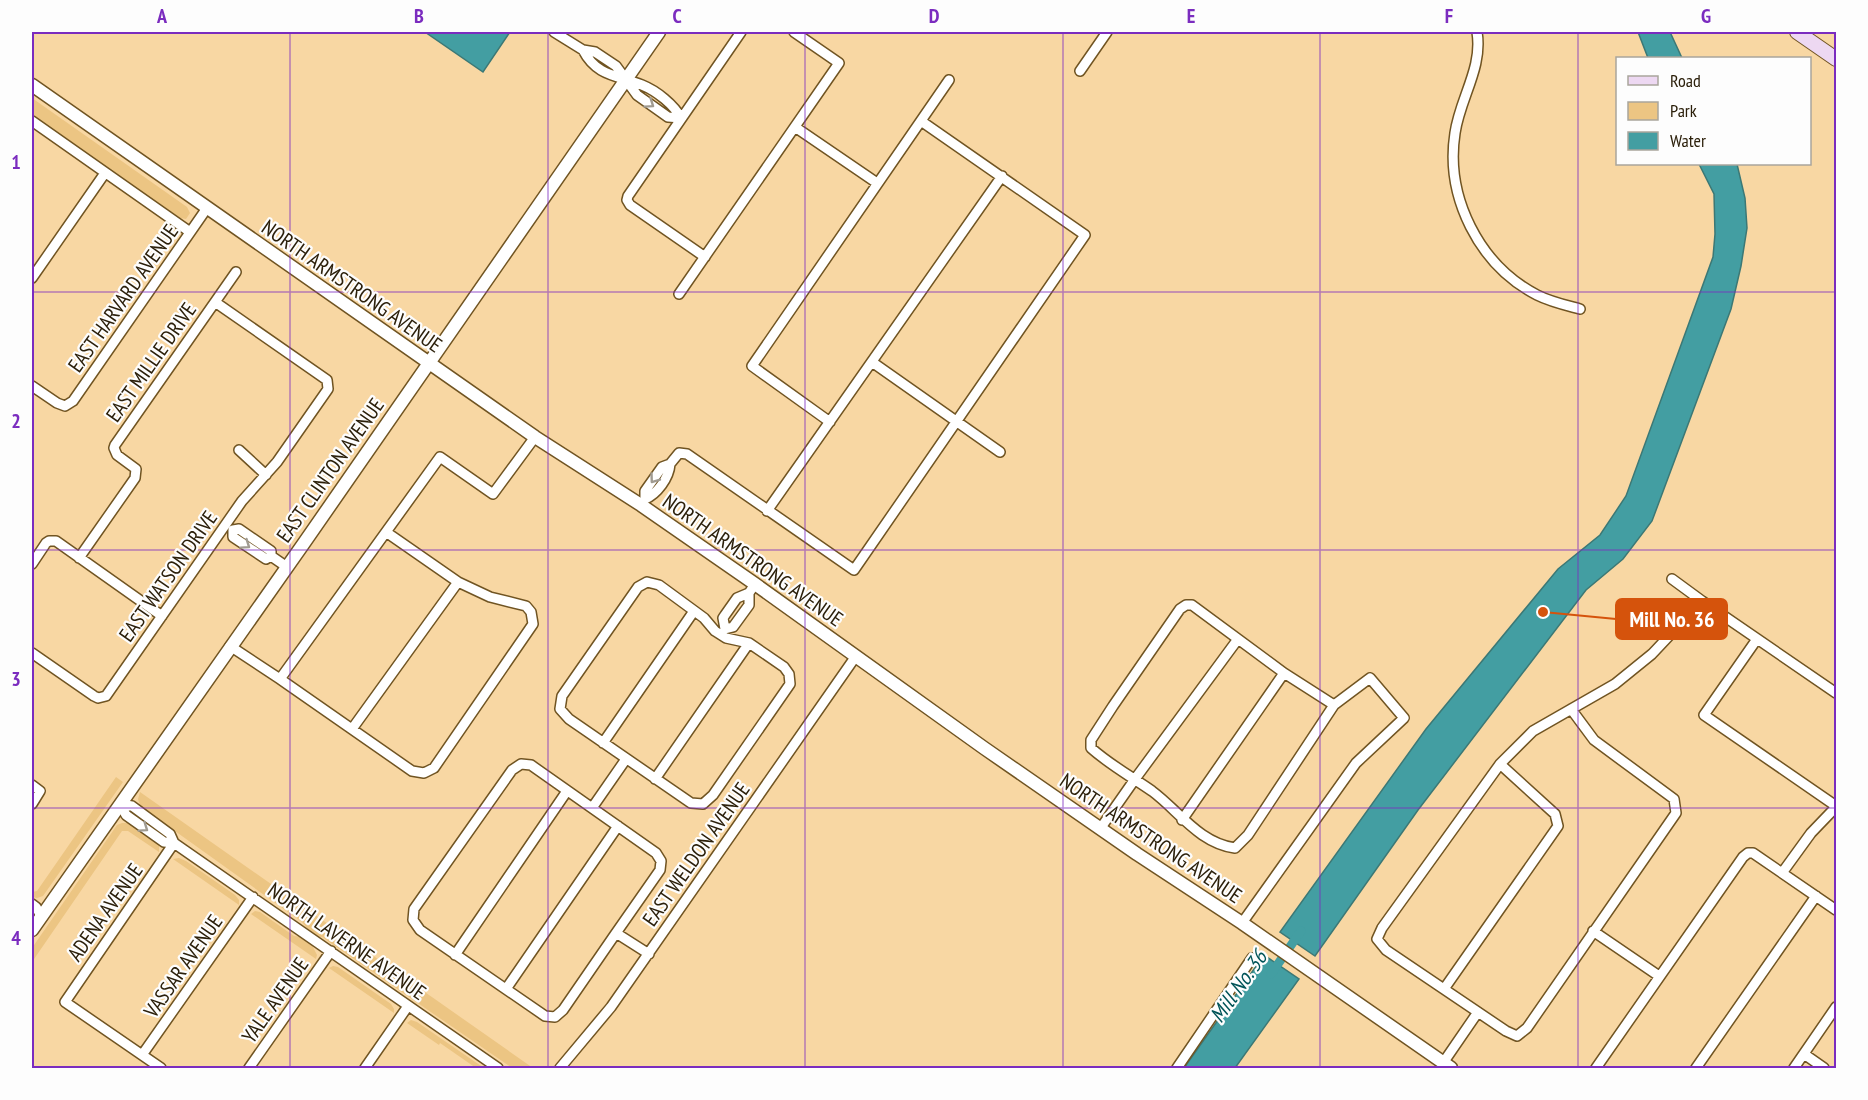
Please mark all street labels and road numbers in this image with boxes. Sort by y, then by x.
street label: NORTH ARMSTRONG AVENUE [257,214,447,358]
street label: EAST HARVARD AVENUE [62,219,184,377]
street label: EAST MILLIE DRIVE [100,297,202,427]
street label: EAST CLINTON AVENUE [270,393,390,547]
street label: NORTH ARMSTRONG AVENUE [658,488,848,632]
street label: EAST WATSON DRIVE [113,505,223,647]
street label: NORTH ARMSTRONG AVENUE [1055,767,1247,909]
street label: EAST WELDON AVENUE [636,777,756,931]
street label: ADENA AVENUE [61,858,149,966]
street label: NORTH LAVERNE AVENUE [263,876,431,1006]
street label: VASSAR AVENUE [137,909,228,1024]
street label: YALE AVENUE [236,952,314,1048]

